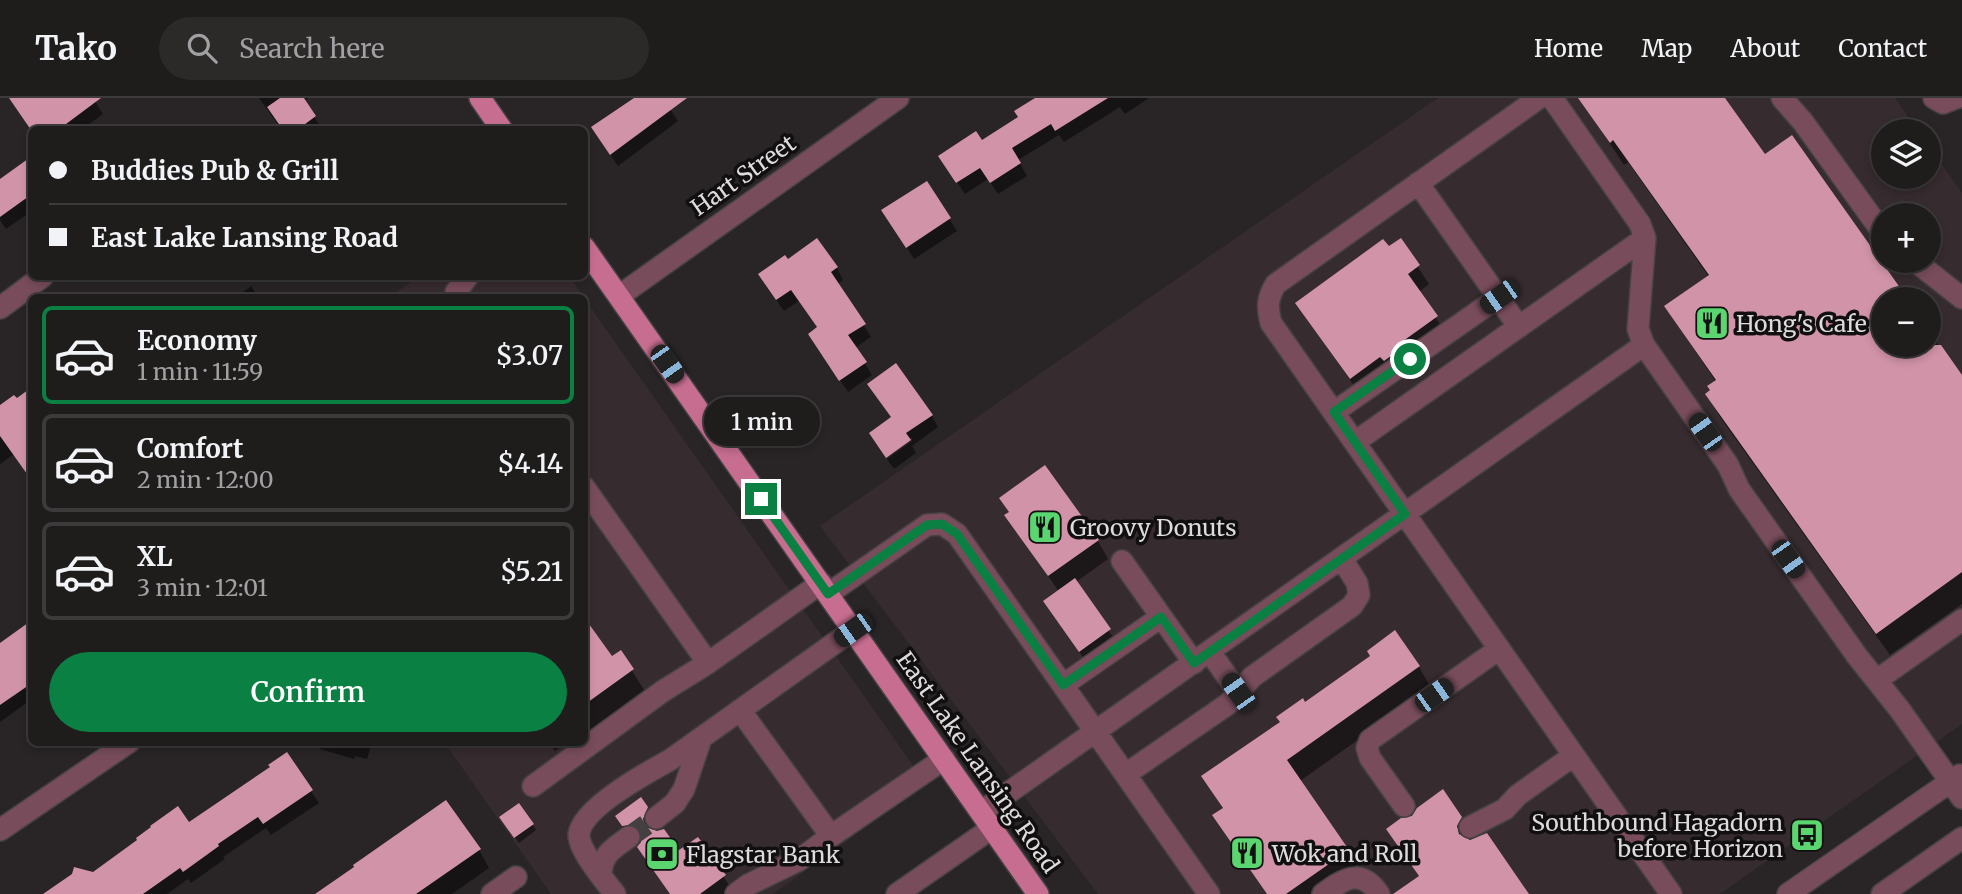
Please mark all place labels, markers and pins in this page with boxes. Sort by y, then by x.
restaurant icon: Hong's Cafe [1693,304,1731,342]
place label: Hong's Cafe [1736,309,1867,338]
restaurant icon: Groovy Donuts [1026,508,1064,546]
place label: Groovy Donuts [1070,513,1236,542]
place label: Southbound Hagadorn before Horizon [1531,808,1783,863]
bus stop icon: Southbound Hagadorn before Horizon [1788,816,1826,854]
restaurant icon: Wok and Roll [1228,834,1266,872]
bank icon: Flagstar Bank [643,835,681,873]
place label: Wok and Roll [1271,839,1417,868]
place label: Flagstar Bank [686,840,840,869]

